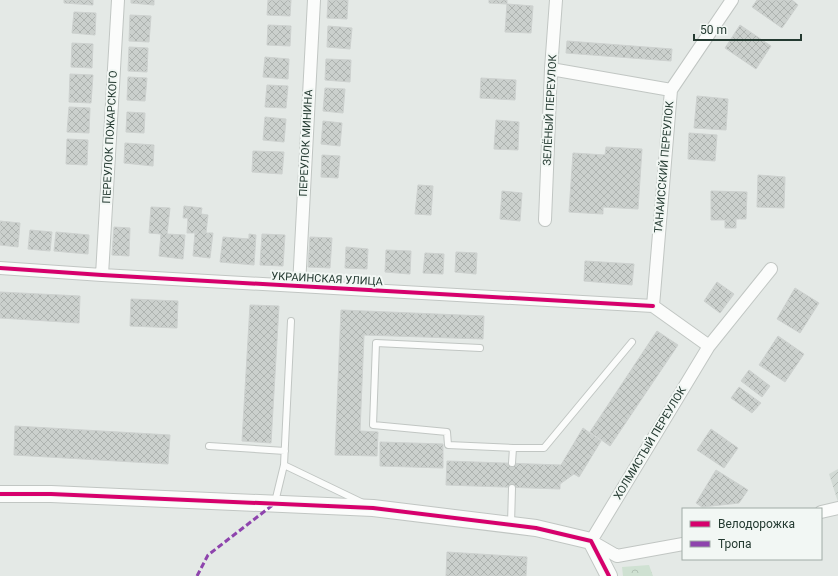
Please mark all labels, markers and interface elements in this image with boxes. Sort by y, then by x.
scale bar [694,16,801,42]
text: 50 m [700,23,727,37]
street label: ЗЕЛЁНЫЙ ПЕРЕУЛОК [541,53,559,166]
street label: ПЕРЕУЛОК ПОЖАРСКОГО [100,70,120,204]
street label: ПЕРЕУЛОК МИНИНА [297,88,315,197]
street label: ТАНАИССКИЙ ПЕРЕУЛОК [652,100,676,234]
street label: УКРАИНСКАЯ УЛИЦА [271,270,384,288]
street label: ХОЛМИСТЫЙ ПЕРЕУЛОК [611,383,689,502]
legend [682,508,822,560]
text: Велодорожка [718,517,795,531]
text: Тропа [718,537,752,551]

